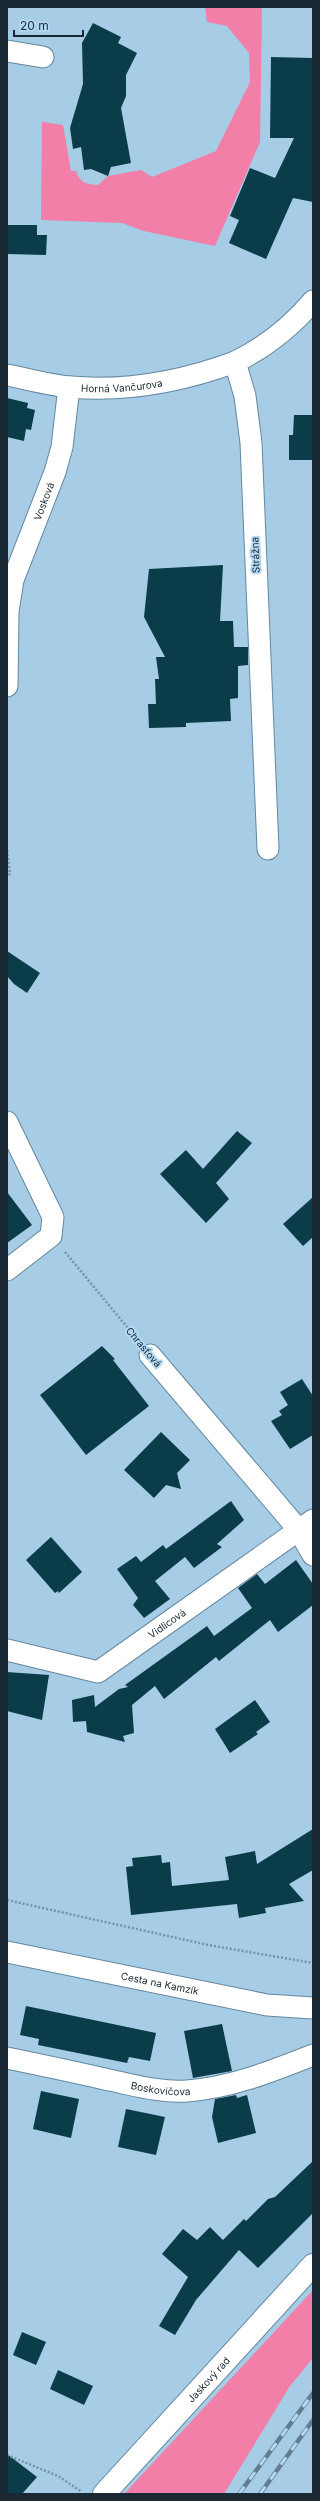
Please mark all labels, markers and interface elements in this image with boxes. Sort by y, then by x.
scale bar [14,12,83,38]
text: 20 m [20,18,49,33]
street label: Horná Vančurova [81,377,163,394]
street label: Vosková [31,480,57,522]
street label: Strážna [248,537,262,573]
street label: Chrasťová [124,1325,164,1369]
street label: Vidlicová [146,1606,188,1641]
street label: Cesta na Kamzík [120,1969,200,1997]
street label: Boskovičova [130,2079,191,2097]
street label: Jaskový rad [185,2354,232,2405]

